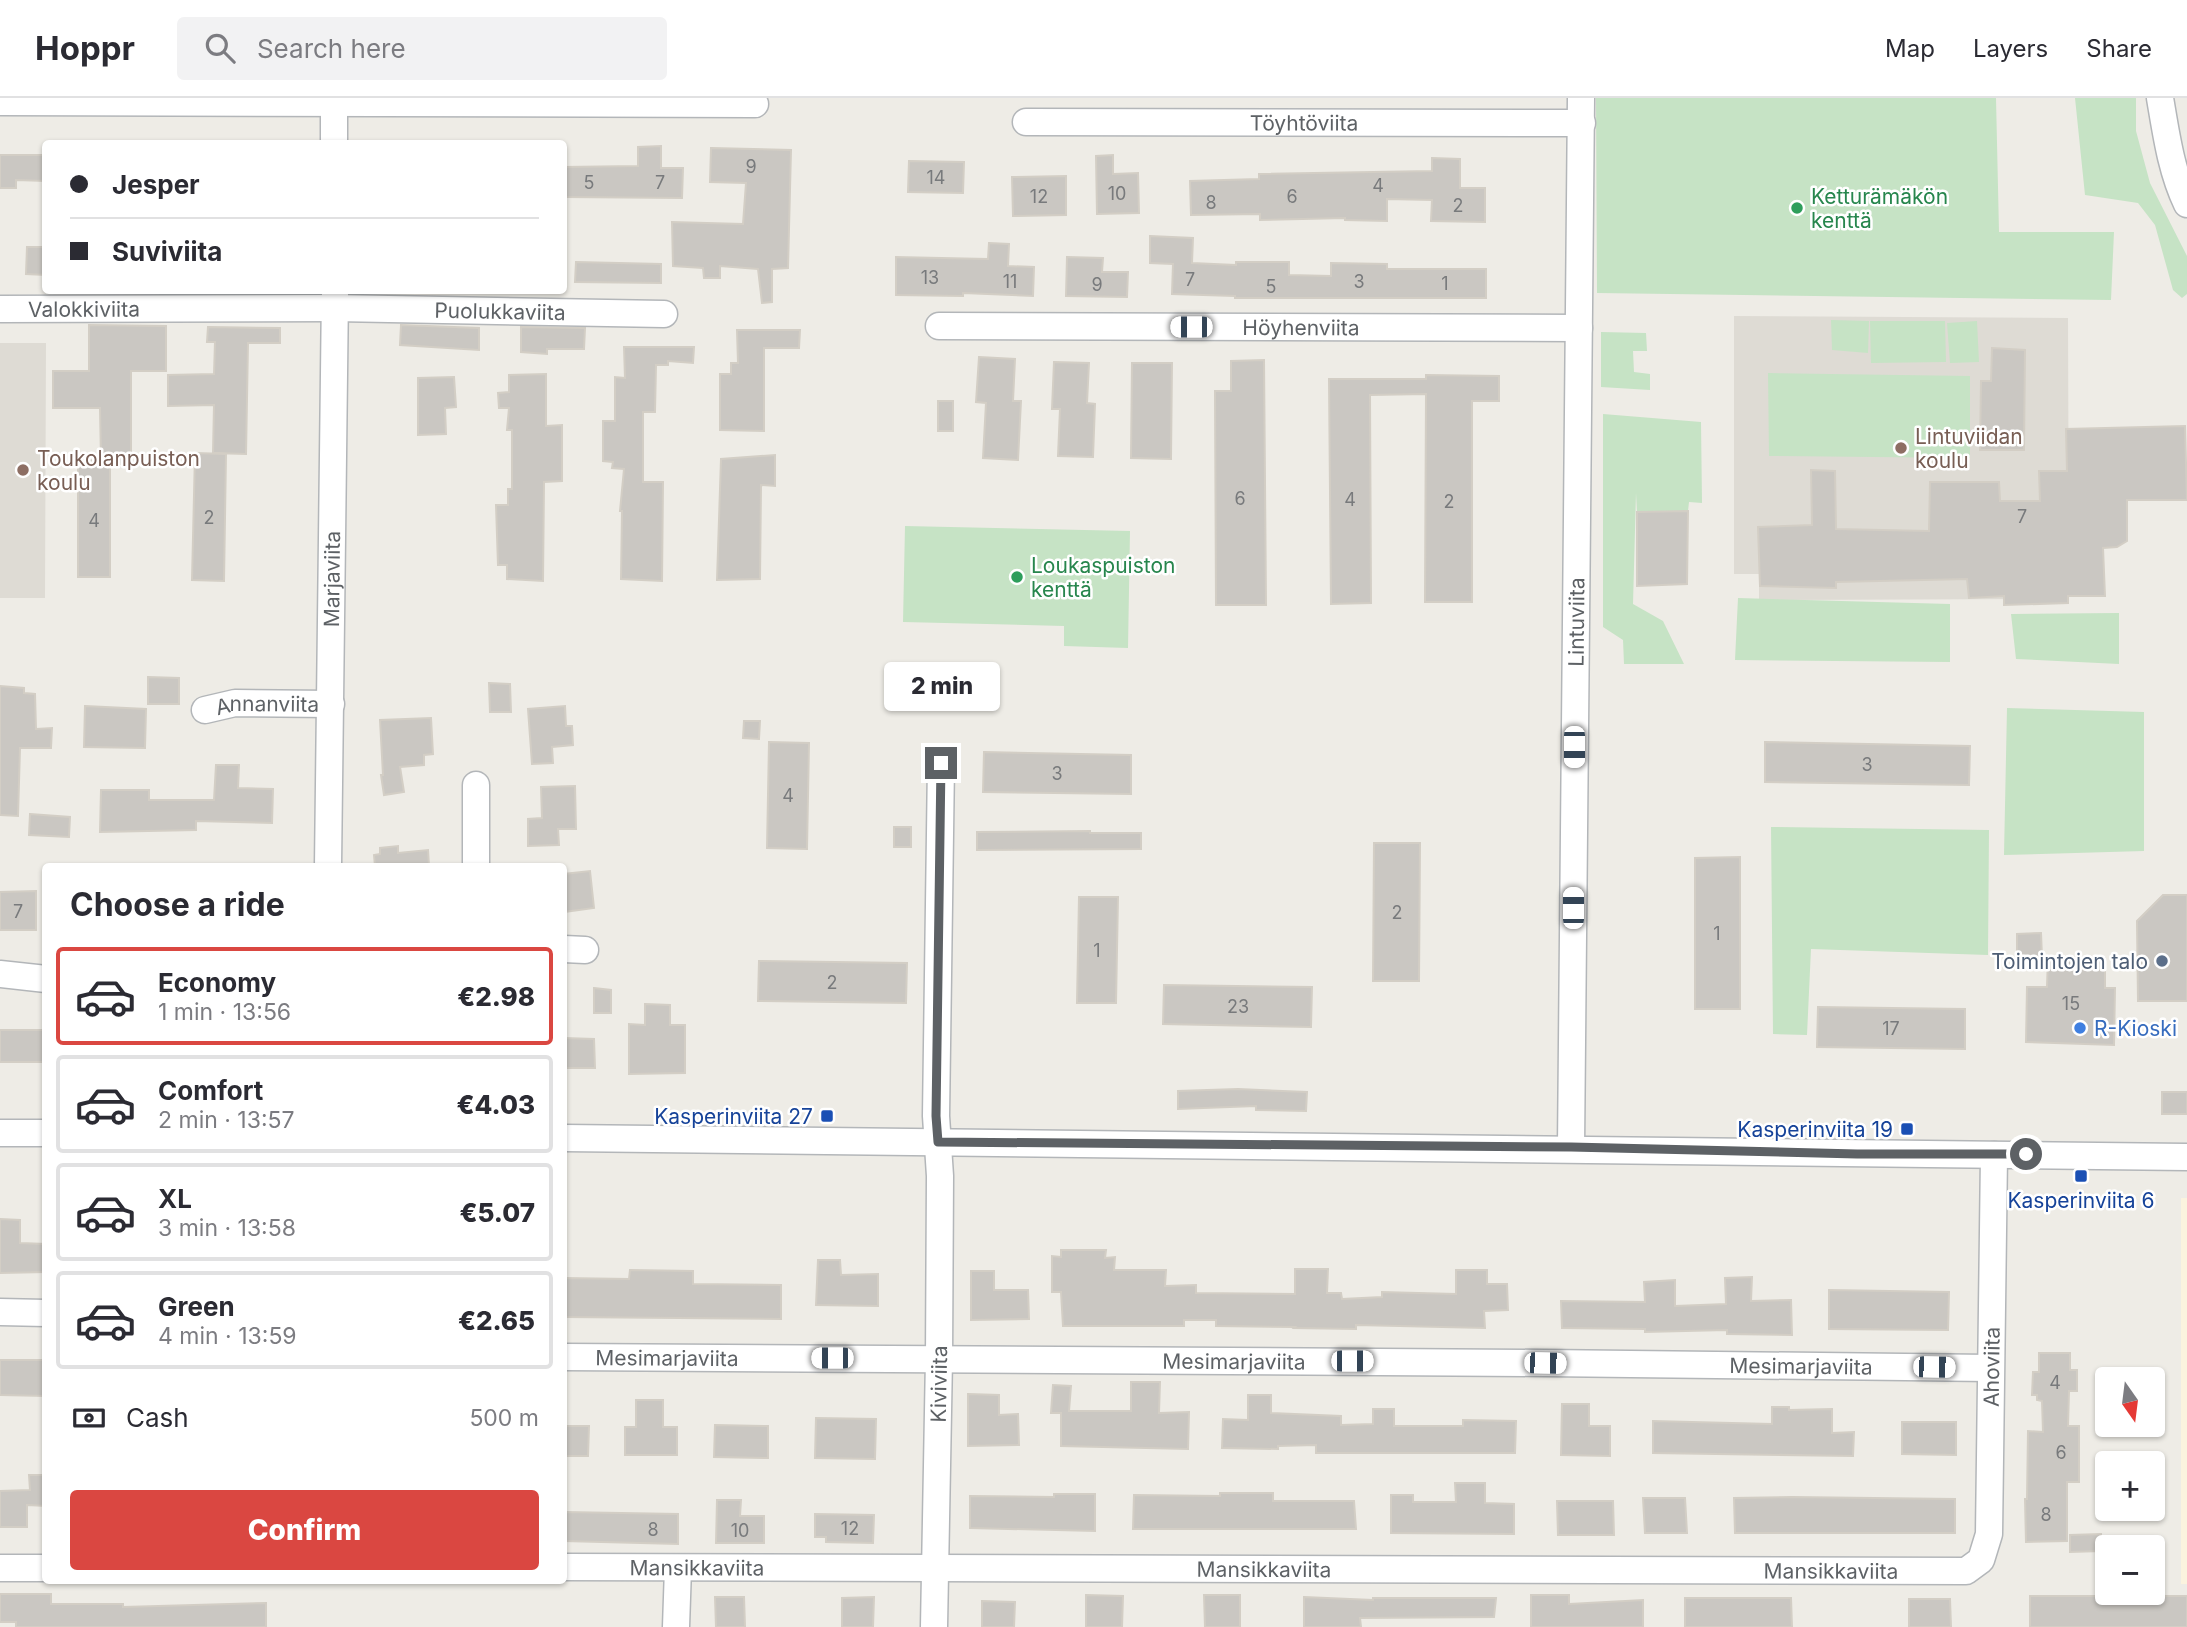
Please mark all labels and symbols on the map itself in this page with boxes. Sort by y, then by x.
street label: Töyhtöviita [1250,110,1358,135]
house number: 9 [745,156,757,177]
house number: 14 [927,167,945,188]
house number: 5 [584,172,594,193]
house number: 7 [655,172,665,193]
house number: 4 [1372,175,1384,196]
house number: 10 [1108,183,1126,204]
place label: Ketturämäkön kenttä [1811,184,1948,233]
house number: 12 [1030,186,1048,207]
house number: 6 [1286,186,1298,207]
house number: 8 [1205,192,1217,213]
house number: 2 [1453,195,1463,216]
marker: Ketturämäkön kenttä [1789,200,1805,216]
house number: 13 [921,267,939,288]
house number: 7 [1185,269,1195,290]
house number: 11 [1003,271,1017,292]
house number: 3 [1353,271,1365,292]
house number: 1 [1441,273,1449,294]
house number: 9 [1091,274,1103,295]
house number: 5 [1266,276,1276,297]
street label: Valokkiviita [28,296,140,321]
street label: Puolukkaviita [434,297,566,325]
street label: Höyhenviita [1242,314,1360,340]
car [1171,317,1213,338]
place label: Lintuviidan koulu [1915,424,2023,473]
marker: Lintuviidan koulu [1893,440,1909,456]
place label: Toukolanpuiston koulu [37,446,200,495]
marker: Toukolanpuiston koulu [15,462,31,478]
house number: 6 [1234,488,1246,509]
house number: 4 [1344,489,1356,510]
house number: 2 [1444,491,1454,512]
house number: 7 [2017,506,2027,527]
house number: 2 [204,507,214,528]
house number: 4 [88,510,100,531]
street label: Marjaviita [318,531,345,627]
place label: Loukaspuiston kenttä [1031,553,1175,602]
marker: Loukaspuiston kenttä [1009,569,1025,585]
street label: Lintuviita [1563,577,1589,667]
callout: 2 min [883,662,999,710]
street label: Annanviita [213,690,319,720]
car [1564,726,1585,768]
route end [925,747,957,779]
house number: 3 [1861,754,1873,775]
house number: 3 [1051,763,1063,784]
house number: 4 [782,785,794,806]
car [1563,887,1584,929]
house number: 7 [13,901,23,922]
house number: 2 [1392,902,1402,923]
house number: 1 [1713,923,1721,944]
house number: 1 [1093,940,1101,961]
place label: Toimintojen talo [1991,949,2148,974]
marker: Toimintojen talo [2154,953,2170,969]
house number: 2 [827,972,837,993]
house number: 15 [2062,993,2080,1014]
house number: 23 [1227,996,1249,1017]
place label: R-Kioski [2094,1016,2177,1041]
house number: 17 [1882,1018,1900,1039]
marker: R-Kioski [2072,1020,2088,1036]
place label: Kasperinviita 27 [654,1104,813,1129]
marker: Kasperinviita 27 [819,1108,835,1124]
place label: Kasperinviita 19 [1737,1117,1893,1142]
marker: Kasperinviita 19 [1899,1121,1915,1137]
route start [2010,1138,2042,1170]
marker: Kasperinviita 6 [2073,1168,2089,1184]
place label: Kasperinviita 6 [2007,1188,2155,1213]
street label: Ahoviita [1978,1327,2004,1407]
street label: Mesimarjaviita [595,1345,739,1371]
street label: Kiviviita [925,1345,952,1423]
car [812,1348,854,1369]
street label: Mesimarjaviita [1162,1348,1306,1374]
car [1332,1351,1374,1372]
car [1524,1352,1567,1374]
street label: Mesimarjaviita [1729,1353,1873,1379]
car [1913,1356,1956,1378]
north arrow [2095,1367,2165,1437]
house number: 4 [2049,1372,2061,1393]
house number: 6 [2055,1442,2067,1463]
house number: 8 [2040,1504,2052,1525]
house number: 12 [841,1518,859,1539]
house number: 8 [647,1519,659,1540]
house number: 10 [731,1520,749,1541]
street label: Mansikkaviita [630,1555,764,1580]
street label: Mansikkaviita [1197,1556,1331,1582]
street label: Mansikkaviita [1764,1558,1898,1583]

